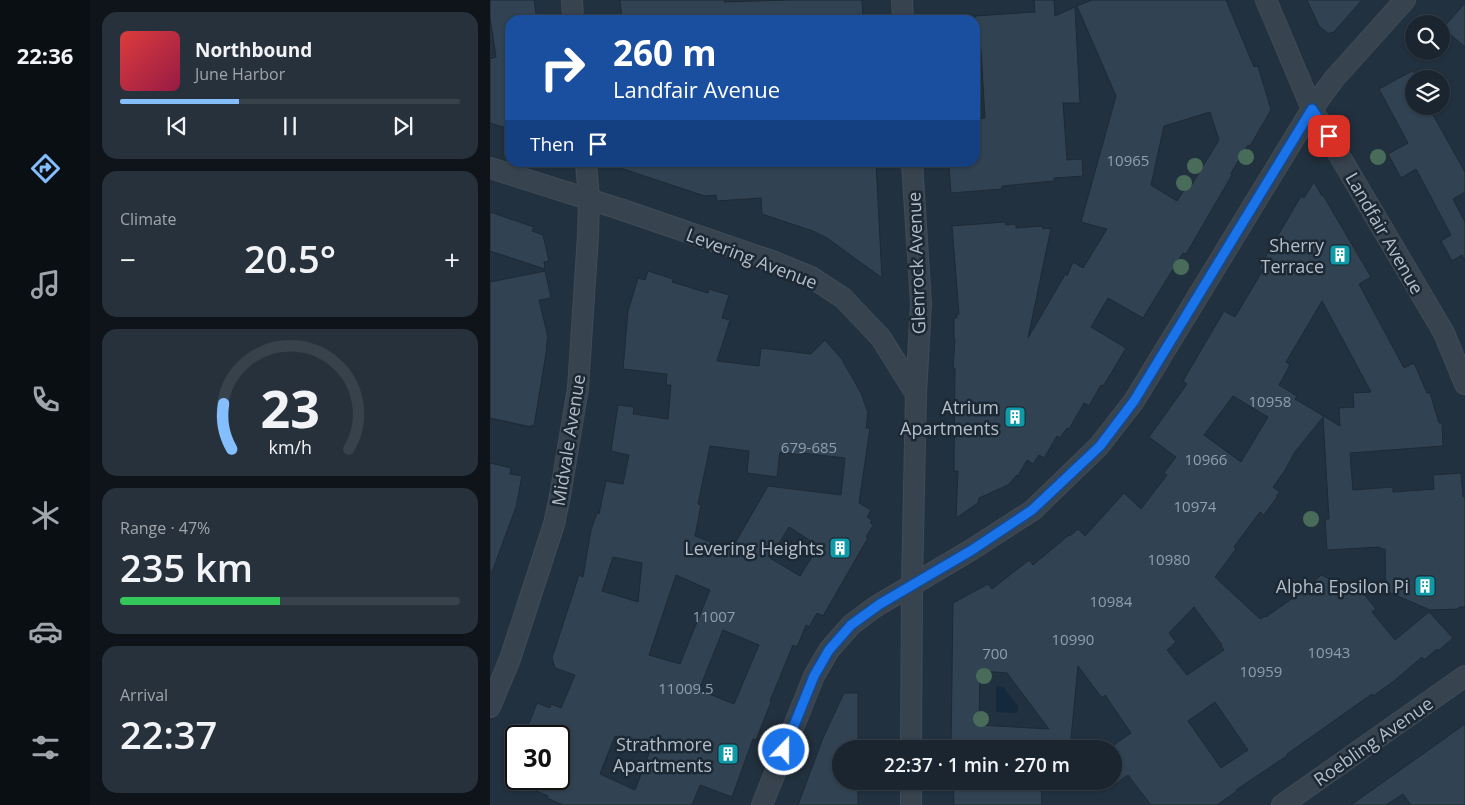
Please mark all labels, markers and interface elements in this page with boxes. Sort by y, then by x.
map controls [1405,15,1450,115]
button: search [1405,15,1450,60]
text: 260 m [613,29,717,76]
icon: right [530,35,595,100]
text: Northbound [195,37,312,63]
text: 22:36 [17,40,73,70]
text: June Harbor [195,63,285,85]
button: layers [1405,70,1450,115]
text: Landfair Avenue [613,74,780,104]
icon: previous [163,112,191,140]
icon: pause [276,112,304,140]
icon: next [389,112,417,140]
pin [1308,115,1350,157]
icon: arrive [1315,122,1343,150]
icon: arrive [584,130,612,158]
text: Then [530,131,574,157]
house number: 10965 [1107,150,1149,170]
icon: directions [28,151,63,186]
street label: Landfair Avenue [1340,168,1430,298]
street label: Glenrock Avenue [902,191,930,335]
text: Climate [120,208,177,230]
street label: Levering Avenue [683,222,821,294]
text: 20.5° [244,232,336,284]
place label: Sherry Terrace [1261,233,1325,278]
text: − [120,240,136,278]
text: + [444,240,460,278]
building icon: Sherry Terrace [1328,243,1352,267]
icon: music [28,267,63,302]
text: 23 [260,372,320,443]
street label: Midvale Avenue [546,373,590,507]
icon: phone [28,382,63,417]
house number: 10958 [1249,391,1291,411]
place label: Atrium Apartments [900,395,999,440]
building icon: Atrium Apartments [1003,405,1027,429]
text: km/h [268,435,312,459]
house number: 679-685 [781,437,837,457]
house number: 10966 [1185,449,1227,469]
house number: 10974 [1174,496,1217,516]
icon: climate [28,498,63,533]
text: Range · 47% [120,517,210,539]
place label: Levering Heights [684,536,824,560]
building icon: Levering Heights [828,536,852,560]
text: 235 km [120,541,253,593]
house number: 10980 [1148,549,1190,569]
place label: Alpha Epsilon Pi [1276,574,1409,598]
building icon: Alpha Epsilon Pi [1413,574,1437,598]
house number: 10984 [1090,591,1133,611]
house number: 11007 [693,606,735,626]
icon: car [28,614,63,649]
house number: 10990 [1052,629,1094,649]
house number: 10943 [1308,642,1350,662]
house number: 700 [982,643,1008,663]
house number: 10959 [1240,661,1282,681]
house number: 11009.5 [658,678,714,698]
text: Arrival [120,684,168,706]
street label: Roebling Avenue [1309,691,1437,791]
text: 22:37 [120,708,217,760]
position arrow [757,723,809,775]
speed limit sign: 30 [505,725,570,790]
icon: filters [28,730,63,765]
place label: Strathmore Apartments [613,732,712,777]
building icon: Strathmore Apartments [716,742,740,766]
text: 22:37 · 1 min · 270 m [884,752,1070,778]

